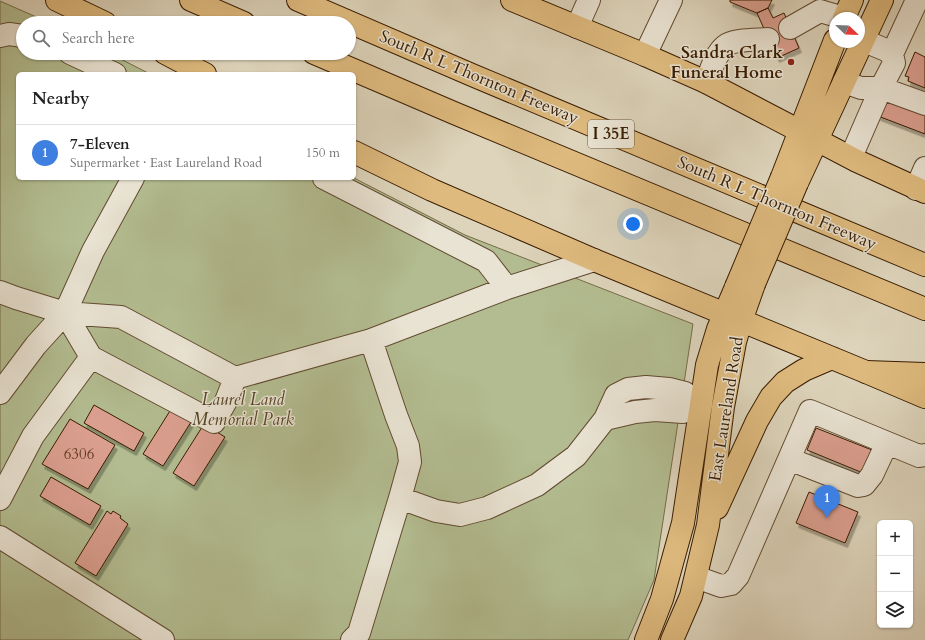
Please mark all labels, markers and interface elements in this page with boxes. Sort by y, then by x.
north arrow [829,12,865,48]
search box [16,16,356,60]
street label: South R L Thornton Freeway [376,25,582,129]
icon: search [30,27,52,49]
text: Search here [62,28,135,48]
place label: Sandra Clark Funeral Home [671,41,783,84]
marker: Sandra Clark Funeral Home [786,57,796,67]
text: Nearby [32,87,89,110]
road number: I 35E [588,120,634,148]
text: 7-Eleven [70,134,130,154]
text: 1 [42,144,48,162]
text: 150 m [306,144,340,162]
street label: South R L Thornton Freeway [674,151,880,255]
text: Supermarket · East Laureland Road [70,154,262,172]
your location [623,214,643,234]
street label: East Laureland Road [703,335,749,483]
park label: Laurel Land Memorial Park [192,388,295,431]
house number: 6306 [64,444,95,464]
pin: 1 [814,485,840,518]
map controls [877,520,913,628]
button: + [877,520,913,556]
button: − [877,556,913,592]
button: layers [877,592,913,628]

